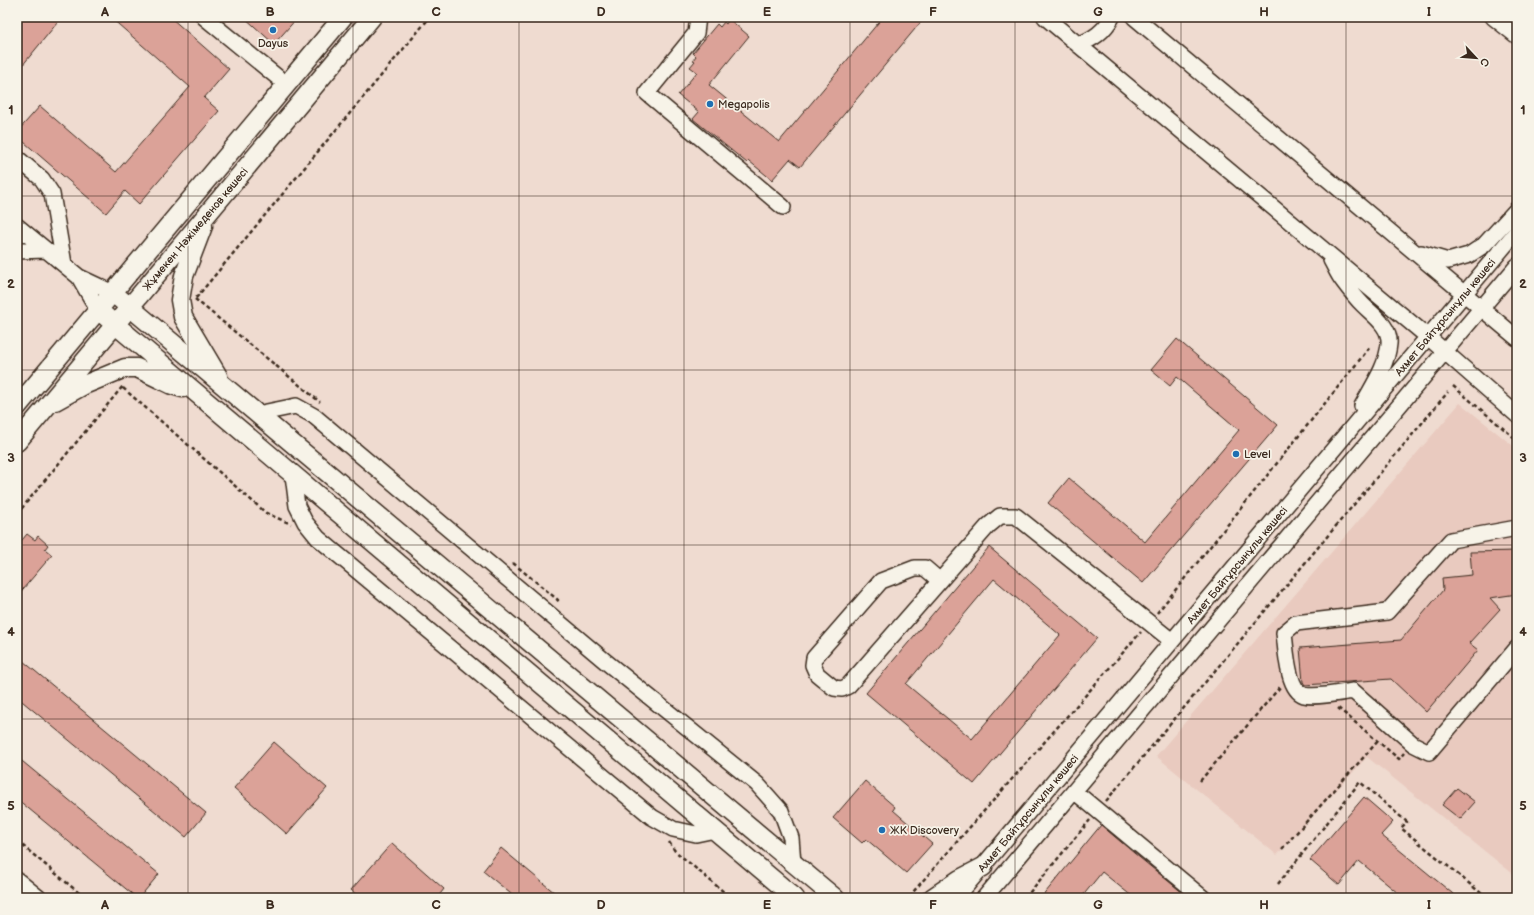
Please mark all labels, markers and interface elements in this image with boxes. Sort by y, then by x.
text: A [100,4,109,20]
text: B [265,4,275,20]
text: C [431,4,441,20]
text: D [596,4,606,20]
text: E [763,4,772,20]
text: F [929,4,937,20]
text: G [1093,4,1103,20]
text: H [1259,4,1269,20]
text: I [1427,4,1431,20]
marker: Dayus [268,25,278,35]
place label: Dayus [258,37,289,50]
north arrow [1456,38,1496,78]
text: С [1477,56,1492,69]
place label: Megapolis [718,98,770,111]
marker: Megapolis [705,99,715,109]
text: 1 [8,102,14,118]
text: 1 [1520,102,1526,118]
street label: Жұмекен Нәжімеденов көшесі [140,165,251,294]
street label: Ахмет Байтұрсынұлы көшесі [1392,256,1498,379]
text: 2 [7,276,15,292]
text: 2 [1519,276,1527,292]
place label: Level [1244,448,1271,461]
marker: Level [1231,449,1241,459]
text: 3 [7,450,15,466]
text: 3 [1519,450,1527,466]
street label: Ахмет Байтұрсынұлы көшесі [1184,504,1290,627]
text: 4 [7,624,15,640]
text: 4 [1519,624,1527,640]
street label: Ахмет Байтұрсынұлы көшесі [975,752,1081,875]
text: 5 [7,798,15,814]
text: 5 [1519,798,1527,814]
place label: ЖК Discovery [890,824,959,837]
marker: ЖК Discovery [877,825,887,835]
text: A [100,897,109,913]
text: B [265,897,275,913]
text: C [431,897,441,913]
text: D [596,897,606,913]
text: E [763,897,772,913]
text: F [929,897,937,913]
text: G [1093,897,1103,913]
text: H [1259,897,1269,913]
text: I [1427,897,1431,913]

